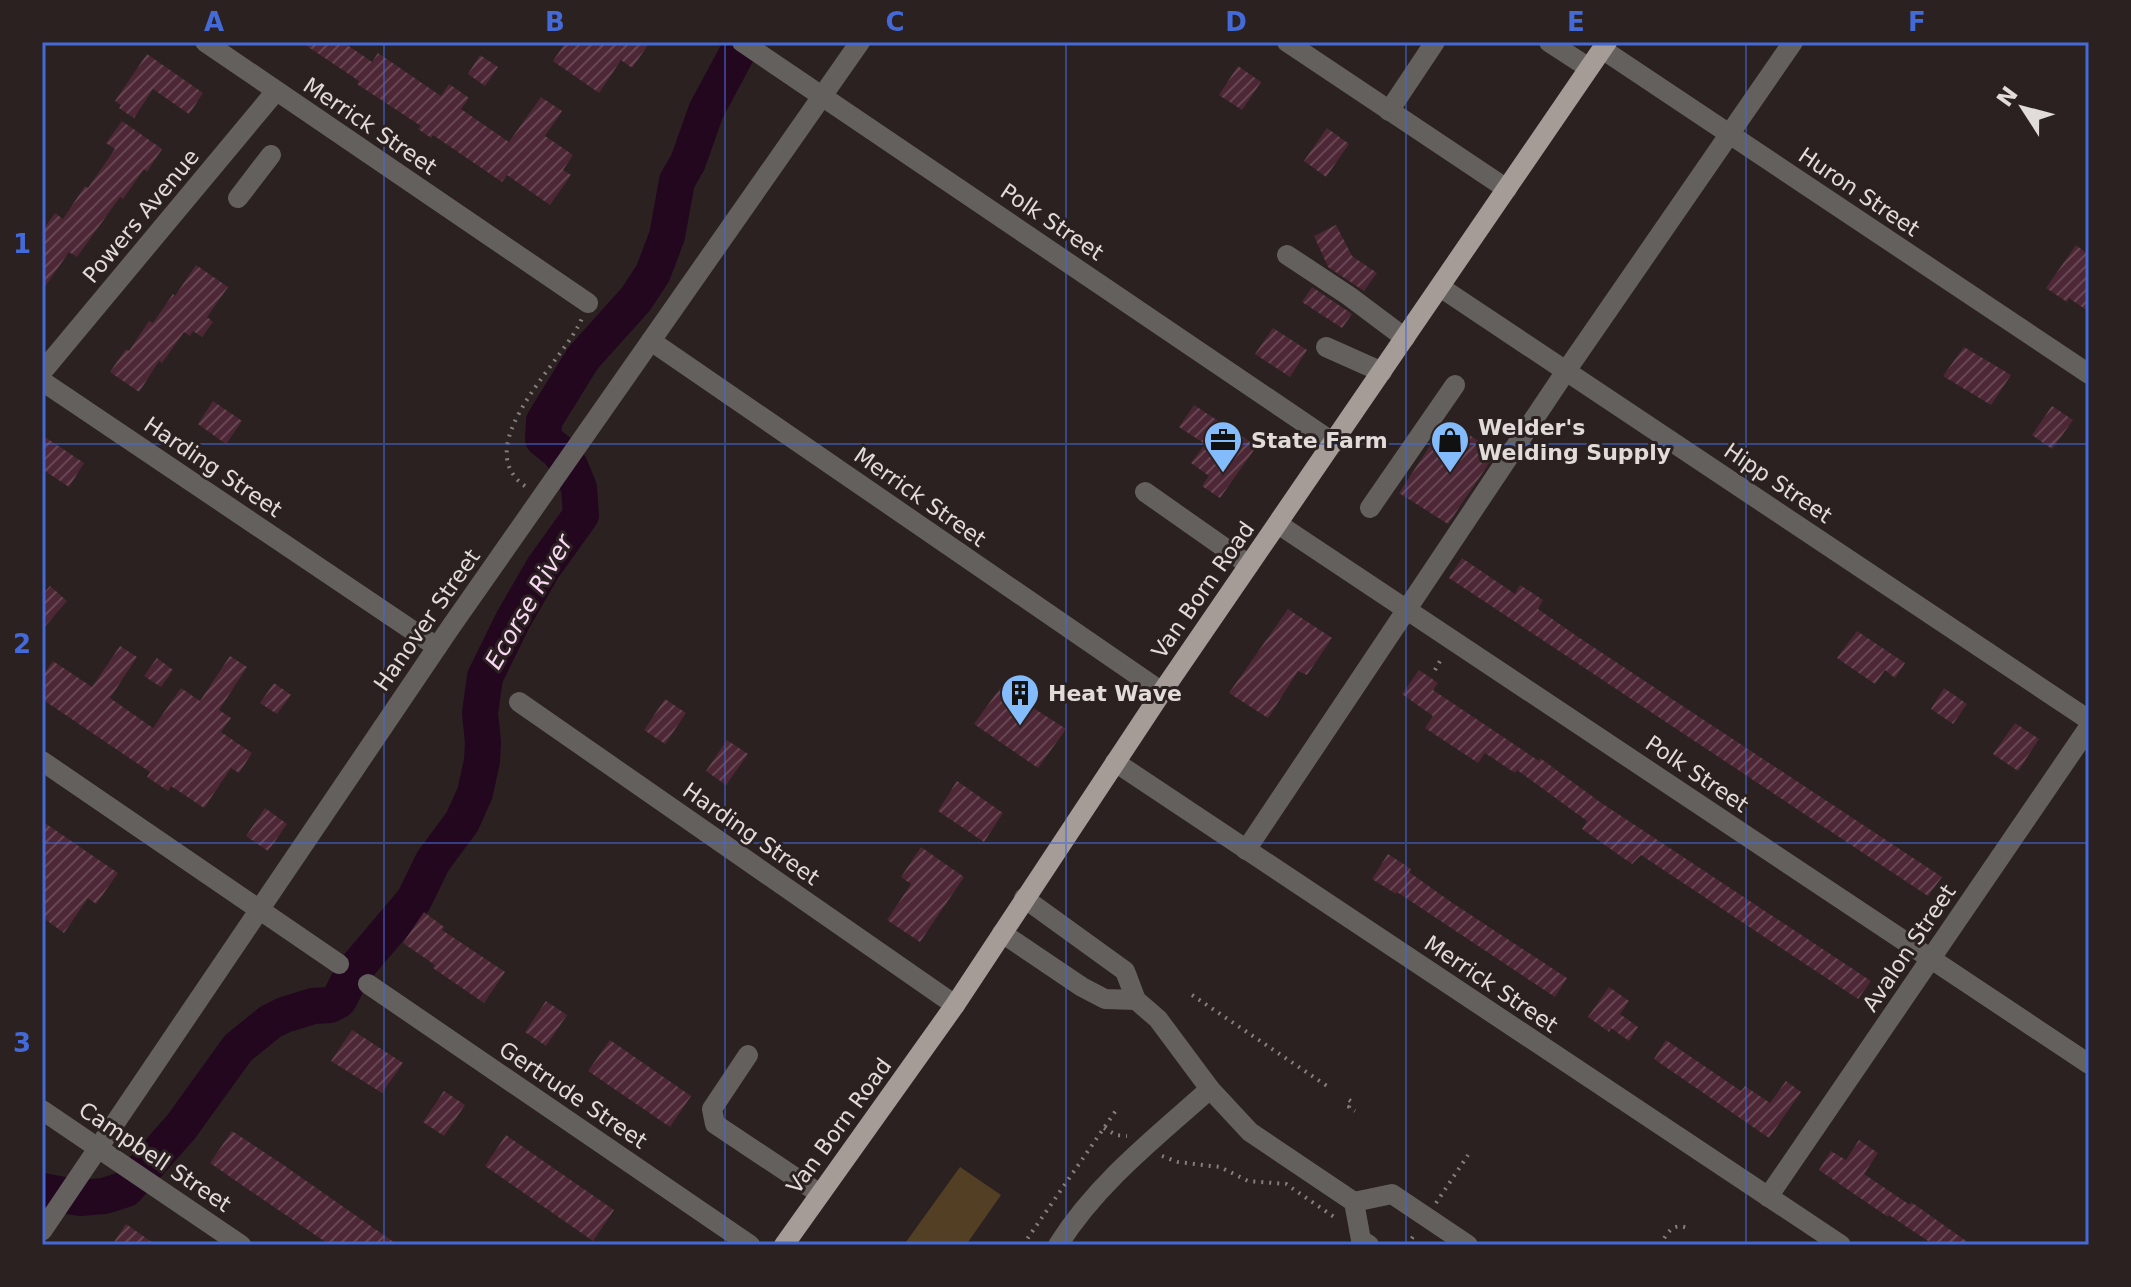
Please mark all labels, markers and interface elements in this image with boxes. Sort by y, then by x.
text: A [204,7,224,37]
text: B [545,7,565,37]
text: C [885,7,905,37]
text: D [1225,7,1247,37]
text: E [1567,7,1585,37]
text: F [1908,7,1926,37]
north arrow [1983,68,2063,148]
street label: Merrick Street [299,72,442,180]
text: N [1992,82,2023,111]
street label: Huron Street [1794,142,1924,242]
street label: Powers Avenue [78,144,204,288]
street label: Polk Street [996,178,1108,266]
text: 1 [13,229,31,259]
street label: Harding Street [139,412,287,522]
place label: Welder's Welding Supply [1478,415,1671,465]
office icon: State Farm [1202,419,1244,474]
shop icon: Welder's Welding Supply [1429,419,1471,474]
place label: State Farm [1251,428,1388,453]
street label: Hipp Street [1719,438,1837,528]
street label: Merrick Street [849,442,991,552]
street label: Van Born Road [1147,517,1259,663]
water label: Ecorse River [479,528,580,674]
street label: Hanover Street [369,544,485,696]
text: 2 [13,629,31,659]
building icon: Heat Wave [999,672,1041,727]
place label: Heat Wave [1048,681,1182,706]
street label: Polk Street [1641,730,1753,818]
street label: Harding Street [678,778,824,890]
street label: Avalon Street [1857,880,1961,1016]
street label: Merrick Street [1420,930,1563,1038]
text: 3 [13,1028,31,1058]
street label: Gertrude Street [494,1036,652,1154]
street label: Van Born Road [782,1053,896,1199]
street label: Campbell Street [74,1097,236,1217]

